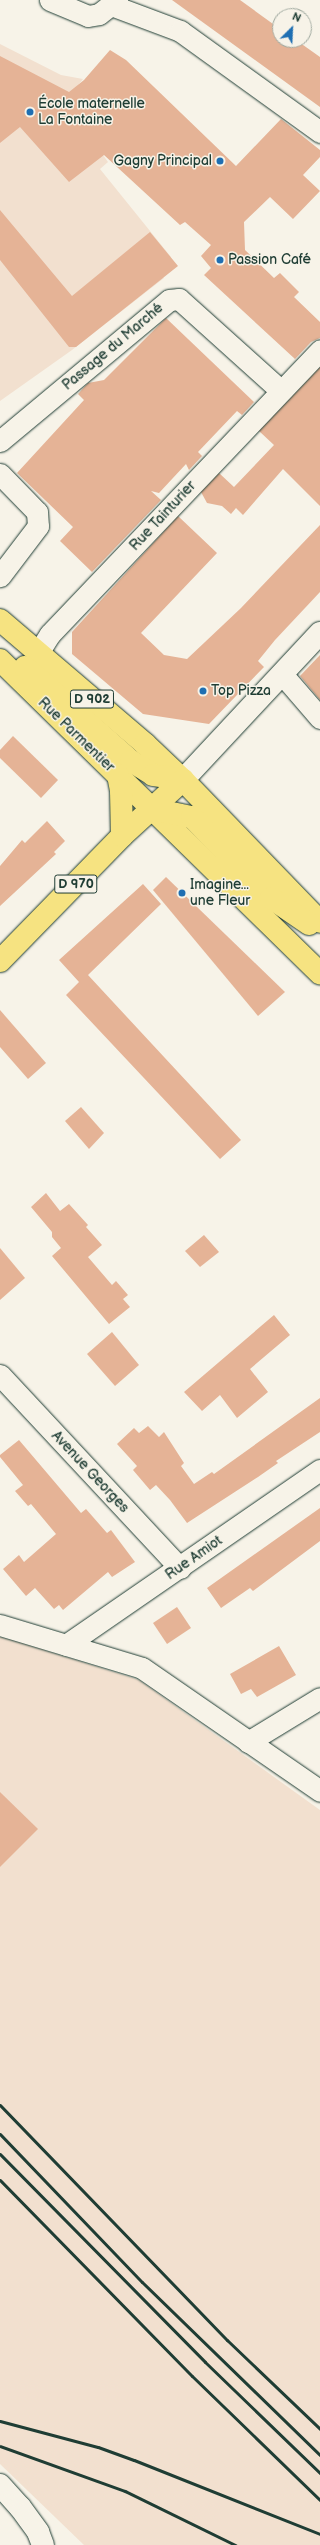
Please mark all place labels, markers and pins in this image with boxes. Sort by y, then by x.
place label: École maternelle La Fontaine [38,96,145,128]
marker: École maternelle La Fontaine [25,107,35,117]
place label: Gagny Principal [113,153,212,169]
marker: Gagny Principal [215,156,225,166]
place label: Passion Café [228,252,311,268]
marker: Passion Café [215,255,225,265]
place label: Top Pizza [211,683,271,699]
marker: Top Pizza [198,686,208,696]
place label: Imagine... une Fleur [190,877,250,910]
marker: Imagine... une Fleur [177,888,187,898]

